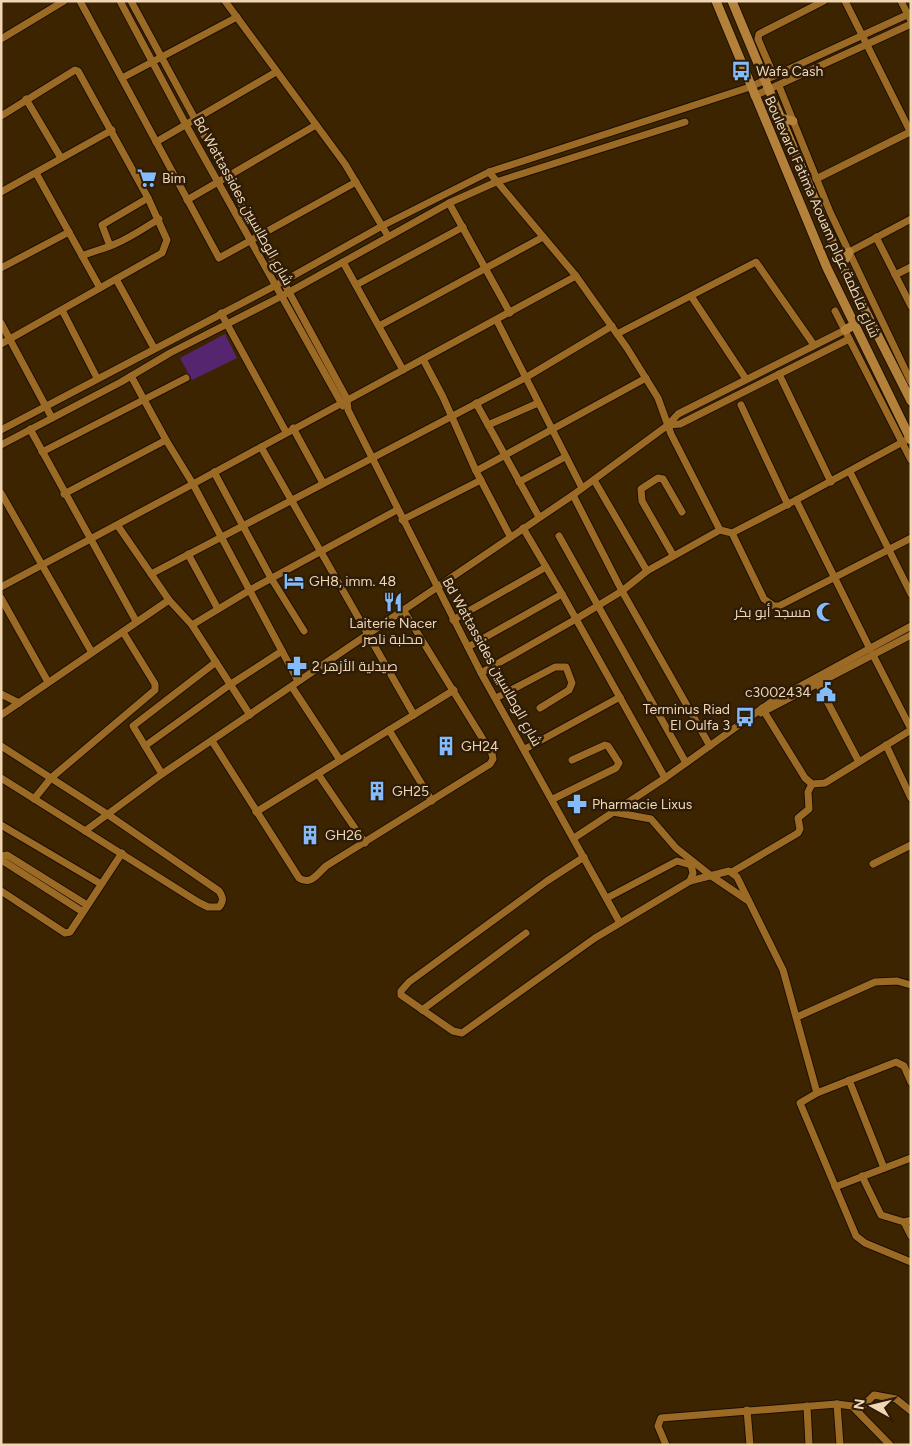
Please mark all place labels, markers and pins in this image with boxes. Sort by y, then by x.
bus stop icon: Wafa Cash [730,60,752,82]
place label: Wafa Cash [756,63,823,80]
supermarket icon: Bim [136,167,158,189]
place label: Bim [162,170,186,187]
hotel icon: GH8, imm. 48 [283,570,305,592]
place label: GH8, imm. 48 [309,573,396,590]
restaurant icon: Laiterie Nacer محلبة ناصر [382,591,404,613]
mosque icon: مسجد أبو بكر [815,601,837,623]
place label: مسجد أبو بكر [733,603,811,621]
place label: Laiterie Nacer محلبة ناصر [349,615,437,648]
pharmacy icon: صيدلية الأزهر 2 [286,655,308,677]
place label: صيدلية الأزهر 2 [312,658,398,675]
public building icon: c3002434 [815,681,837,703]
place label: c3002434 [745,684,811,701]
place label: Terminus Riad El Oulfa 3 [643,701,730,734]
bus stop icon: Terminus Riad El Oulfa 3 [734,706,756,728]
building icon: GH24 [435,735,457,757]
place label: GH24 [461,738,499,755]
building icon: GH25 [366,780,388,802]
place label: GH25 [392,783,429,800]
pharmacy icon: Pharmacie Lixus [566,793,588,815]
place label: Pharmacie Lixus [592,796,692,813]
building icon: GH26 [299,824,321,846]
place label: GH26 [325,827,362,844]

